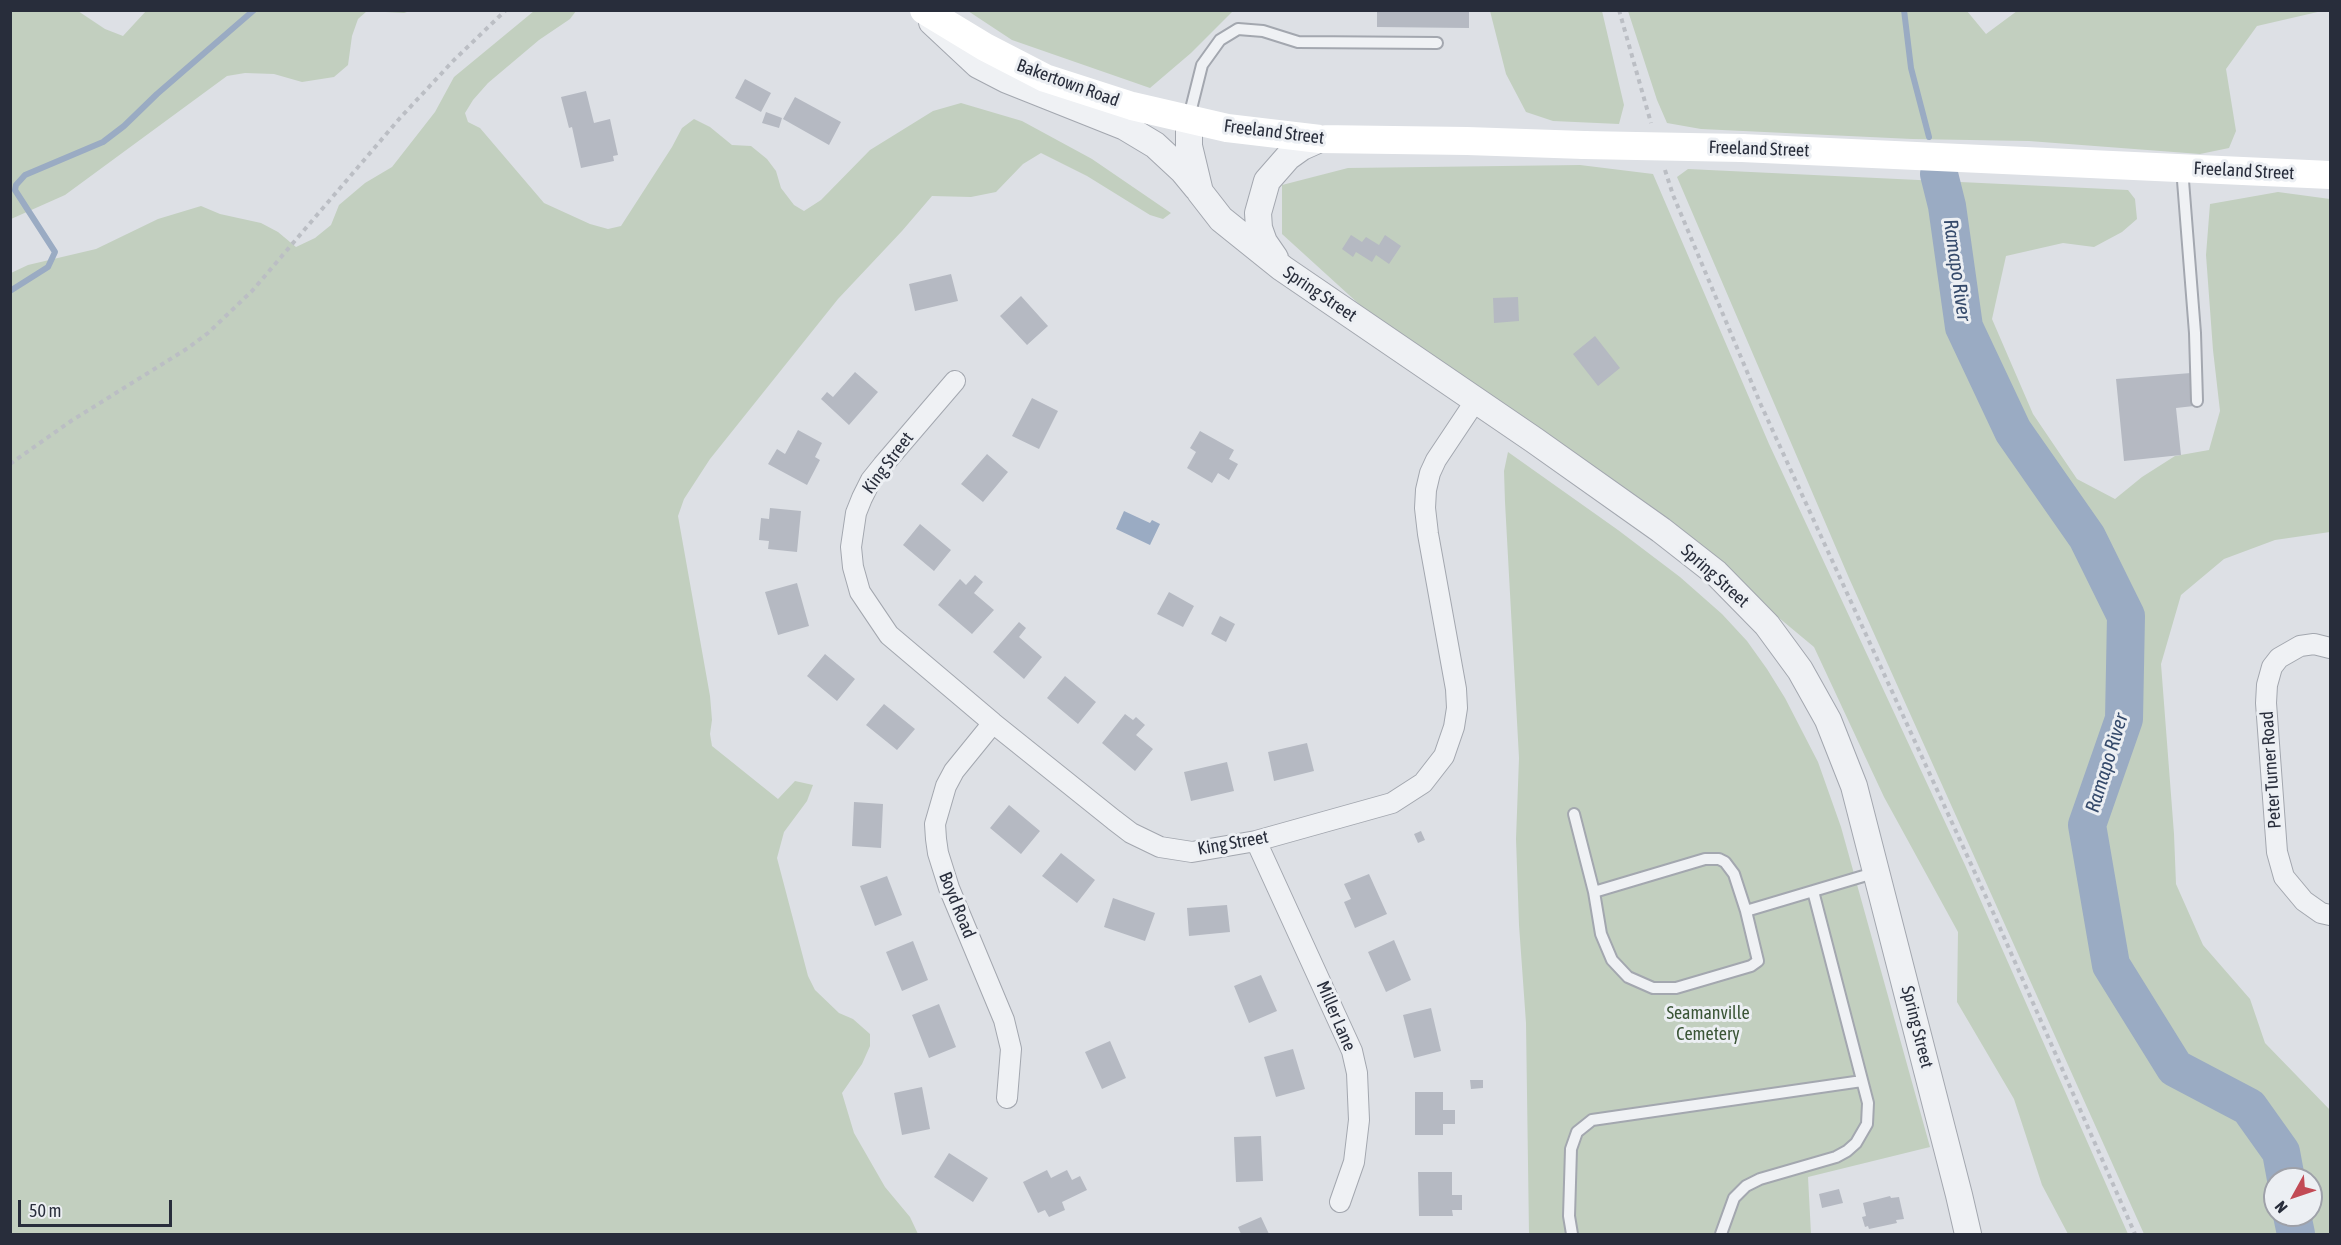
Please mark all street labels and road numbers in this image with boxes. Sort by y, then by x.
street label: Bakertown Road [1014,54,1122,112]
street label: Freeland Street [1223,115,1325,149]
street label: Freeland Street [1708,136,1810,162]
street label: Freeland Street [2193,158,2295,184]
street label: Spring Street [1279,262,1361,326]
street label: King Street [858,428,918,498]
street label: Spring Street [1677,540,1753,612]
street label: Peter Turner Road [2256,710,2286,830]
street label: King Street [1196,826,1270,860]
street label: Boyd Road [934,869,980,941]
street label: Miller Lane [1312,978,1360,1054]
street label: Spring Street [1896,984,1938,1070]

